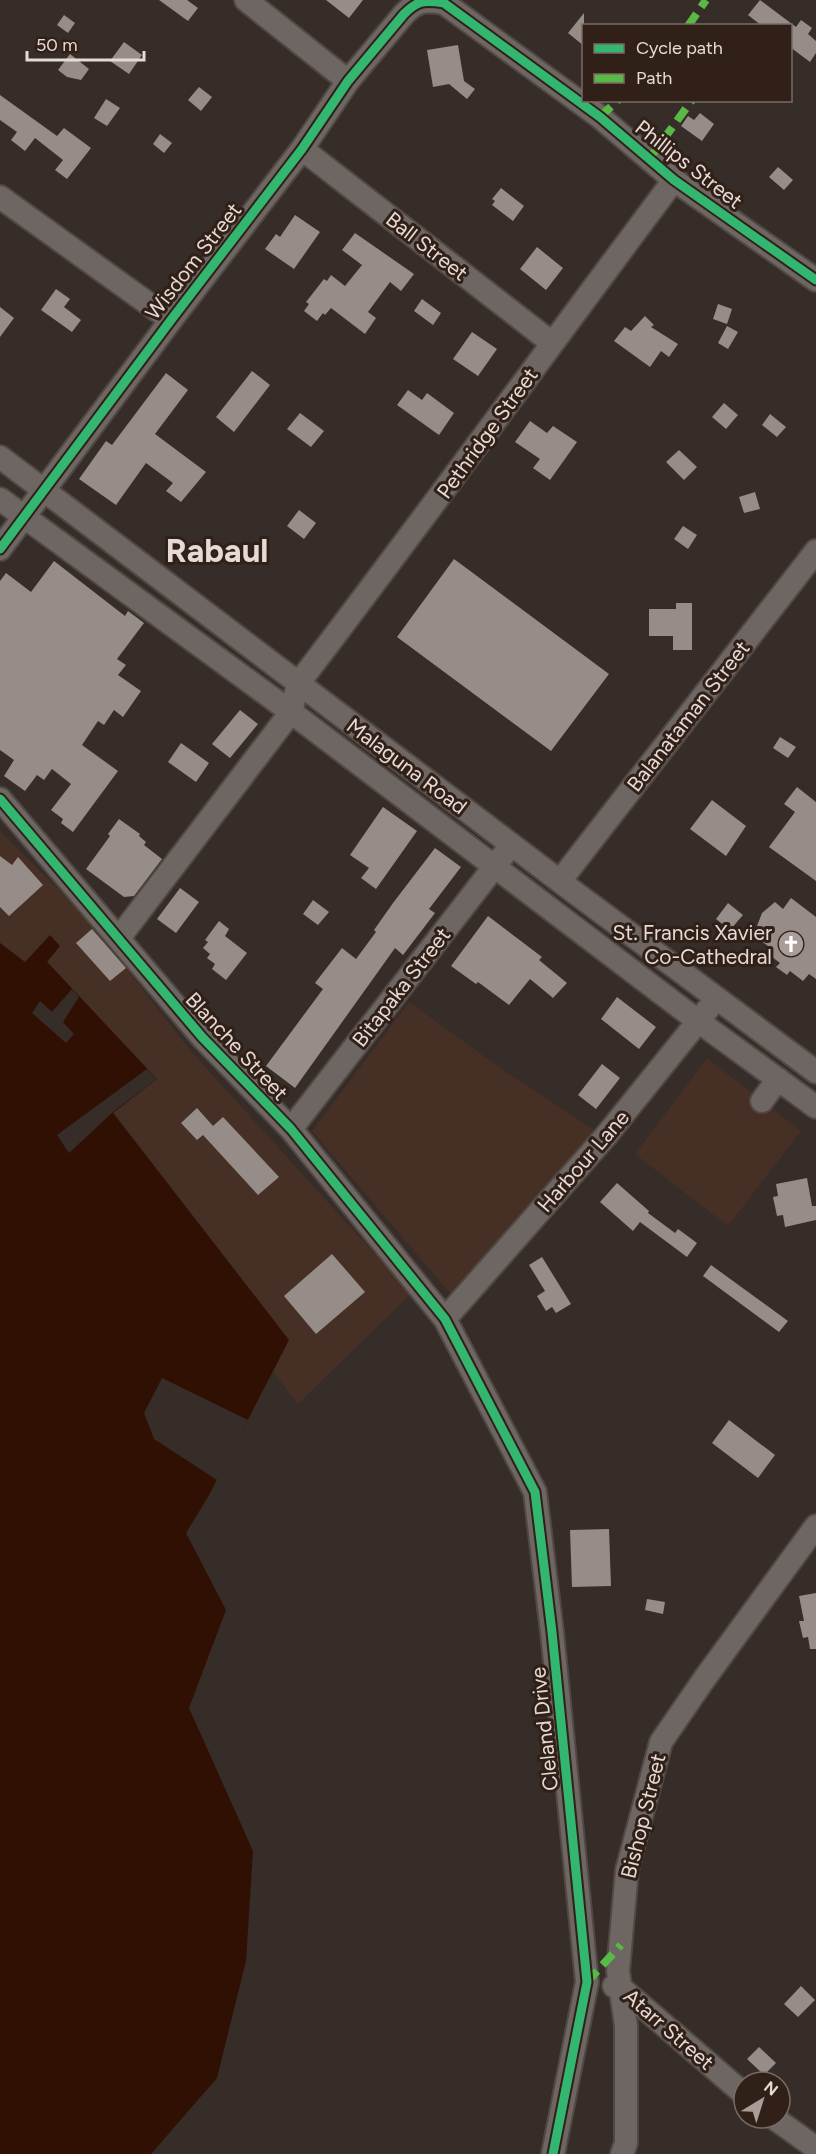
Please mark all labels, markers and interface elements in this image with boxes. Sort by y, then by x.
scale bar [27,24,144,62]
legend [582,24,792,102]
text: 50 m [36,34,78,56]
text: Cycle path [636,37,723,59]
text: Path [636,67,672,89]
street label: Phillips Street [630,114,748,214]
street label: Wisdom Street [140,198,246,324]
street label: Ball Street [381,206,473,286]
street label: Pethridge Street [431,363,543,503]
district label: Rabaul [166,531,269,570]
street label: Balanataman Street [621,636,755,796]
street label: Malaguna Road [342,713,472,819]
place label: St. Francis Xavier Co-Cathedral [612,920,772,969]
street label: Bitapaka Street [347,922,455,1051]
church icon: St. Francis Xavier Co-Cathedral [776,929,806,959]
street label: Blanche Street [181,987,293,1105]
street label: Harbour Lane [532,1105,634,1217]
street label: Cleland Drive [525,1666,563,1792]
street label: Bishop Street [615,1751,671,1881]
street label: Atarr Street [619,1983,719,2075]
north arrow [732,2070,792,2130]
text: N [760,2077,782,2100]

